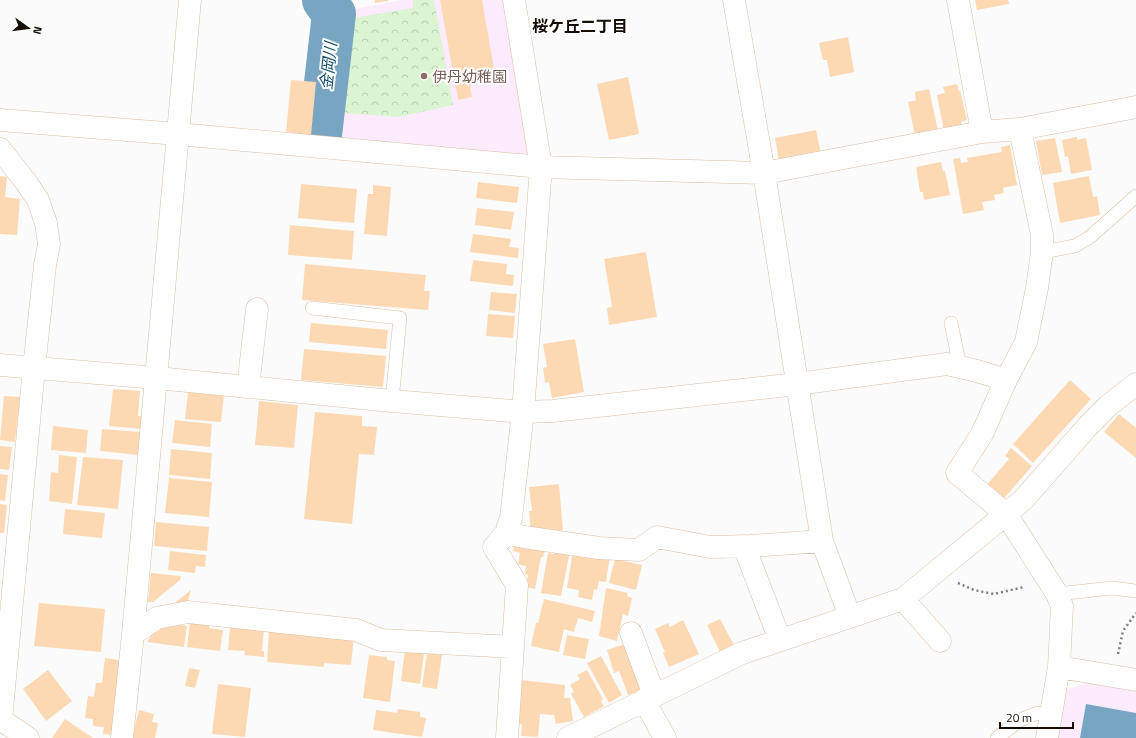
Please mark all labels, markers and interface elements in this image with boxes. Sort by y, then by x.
north arrow [8,8,48,48]
district label: 桜ケ丘二丁目 [532,14,628,38]
text: N [29,25,46,36]
water label: 金岡川 [314,39,343,91]
place label: 伊丹幼稚園 [432,65,507,88]
marker: 伊丹幼稚園 [419,71,429,81]
scale bar [1000,704,1073,730]
text: 20 m [1006,708,1032,727]

